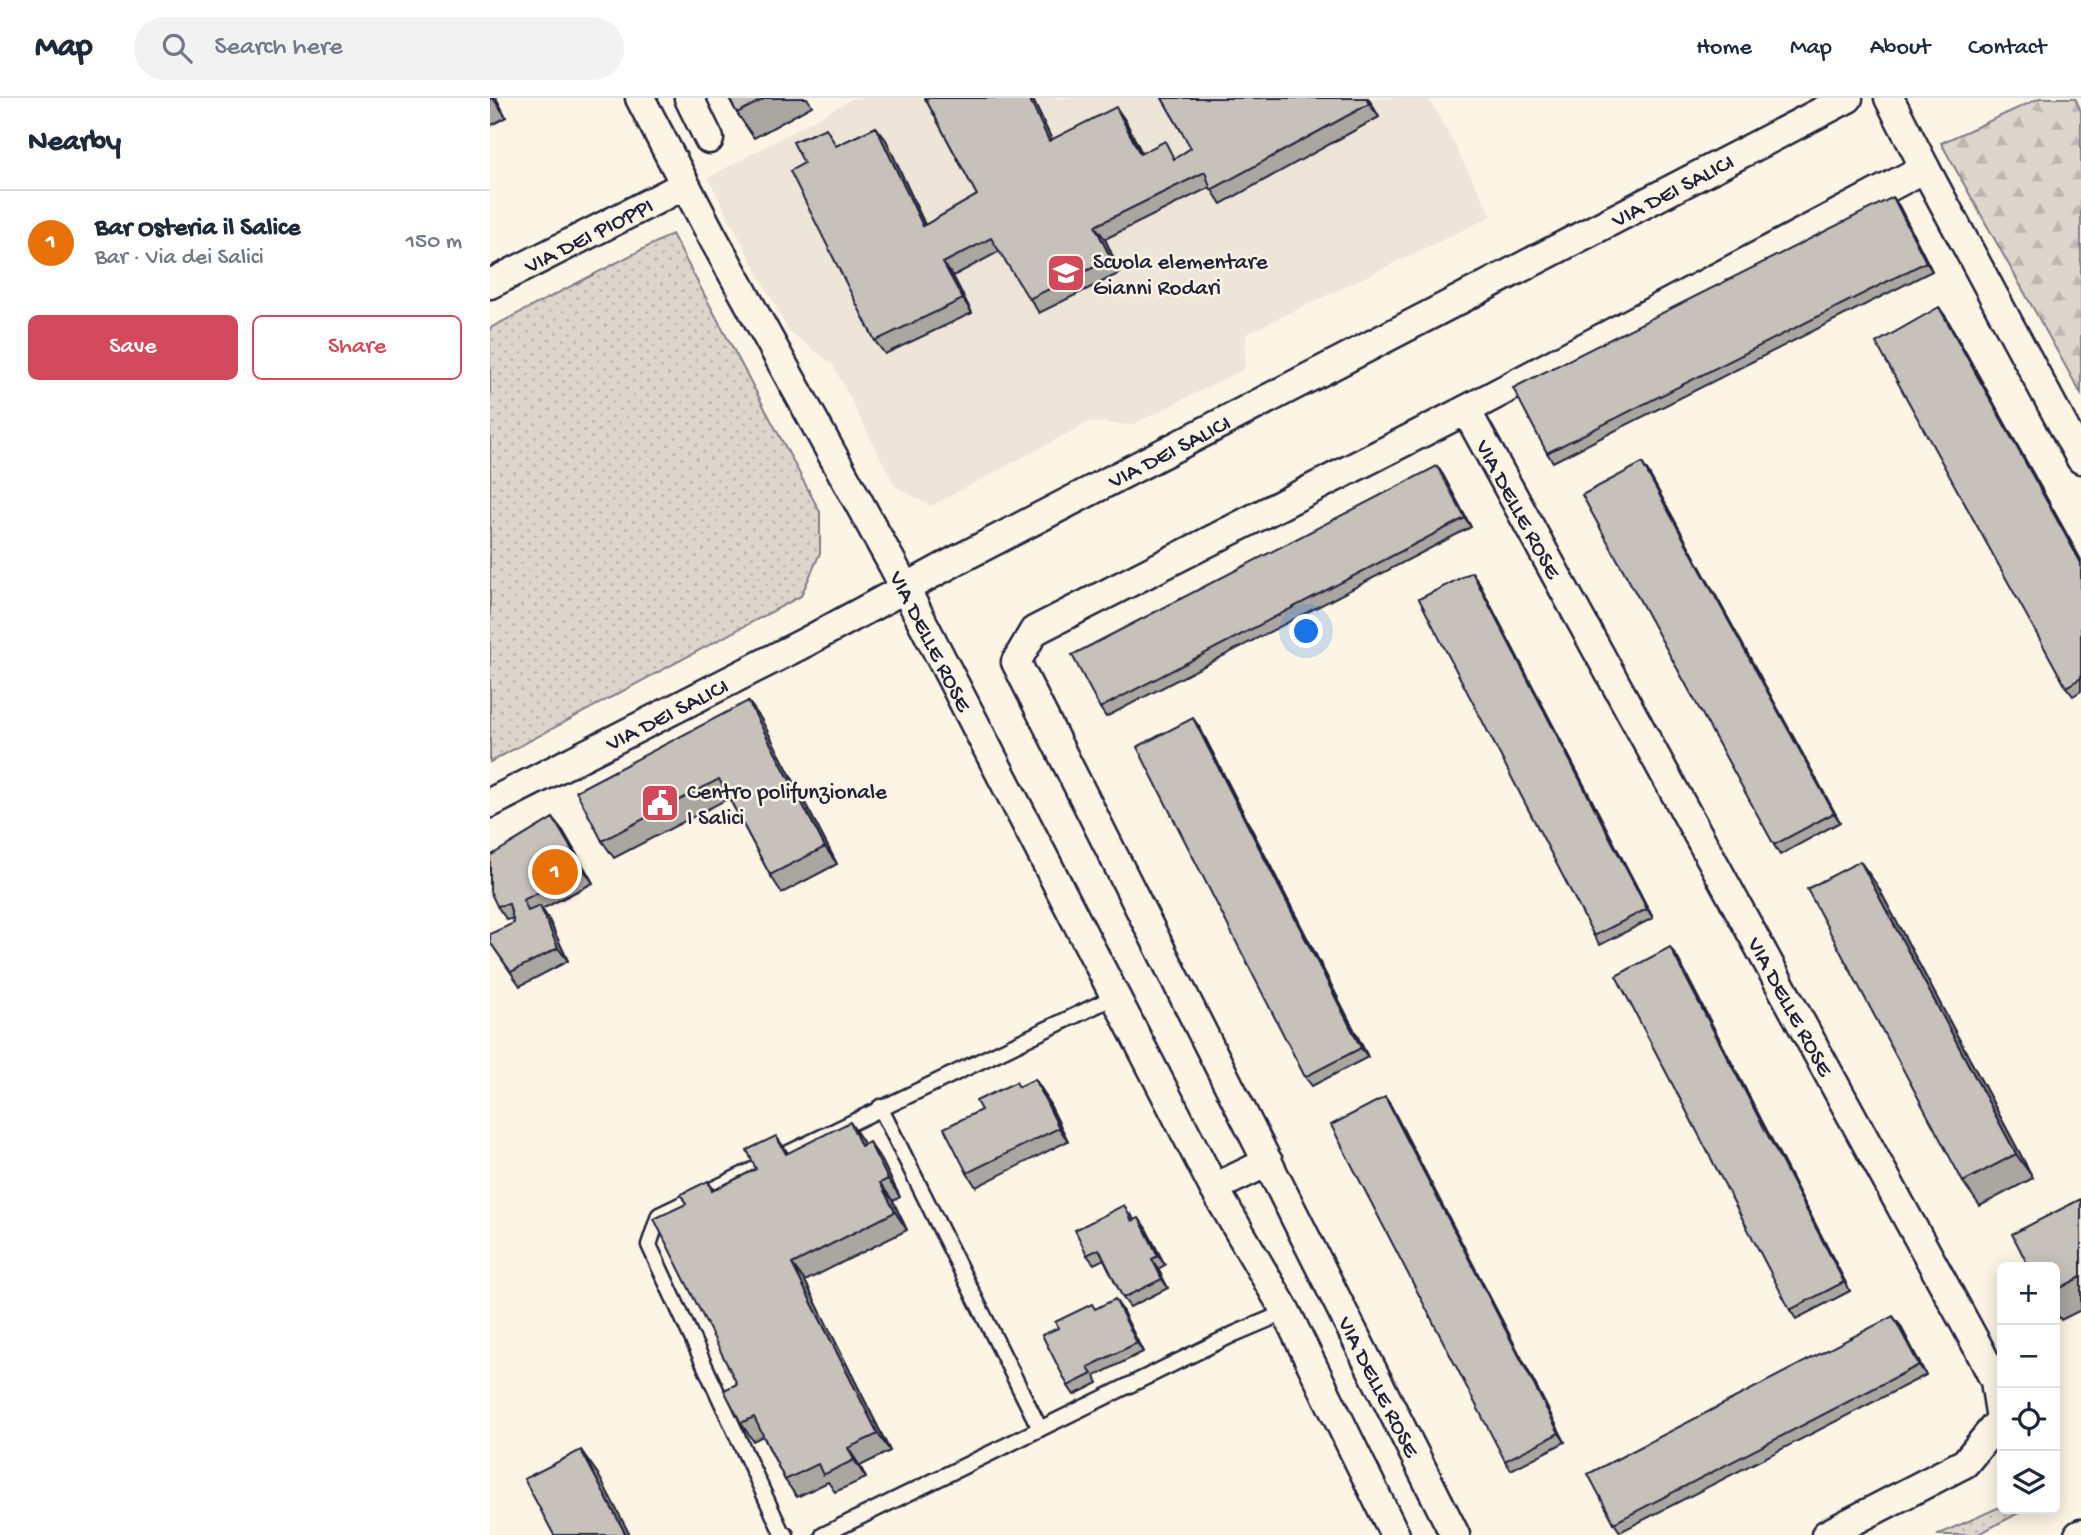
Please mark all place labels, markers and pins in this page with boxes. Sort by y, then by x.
place label: Scuola elementare Gianni Rodari [1093,250,1269,303]
school or university icon: Scuola elementare Gianni Rodari [1045,252,1087,294]
place label: Centro polifunzionale I Salici [687,780,888,833]
public building icon: Centro polifunzionale I Salici [639,782,681,824]
pin: 1 [532,846,578,898]

